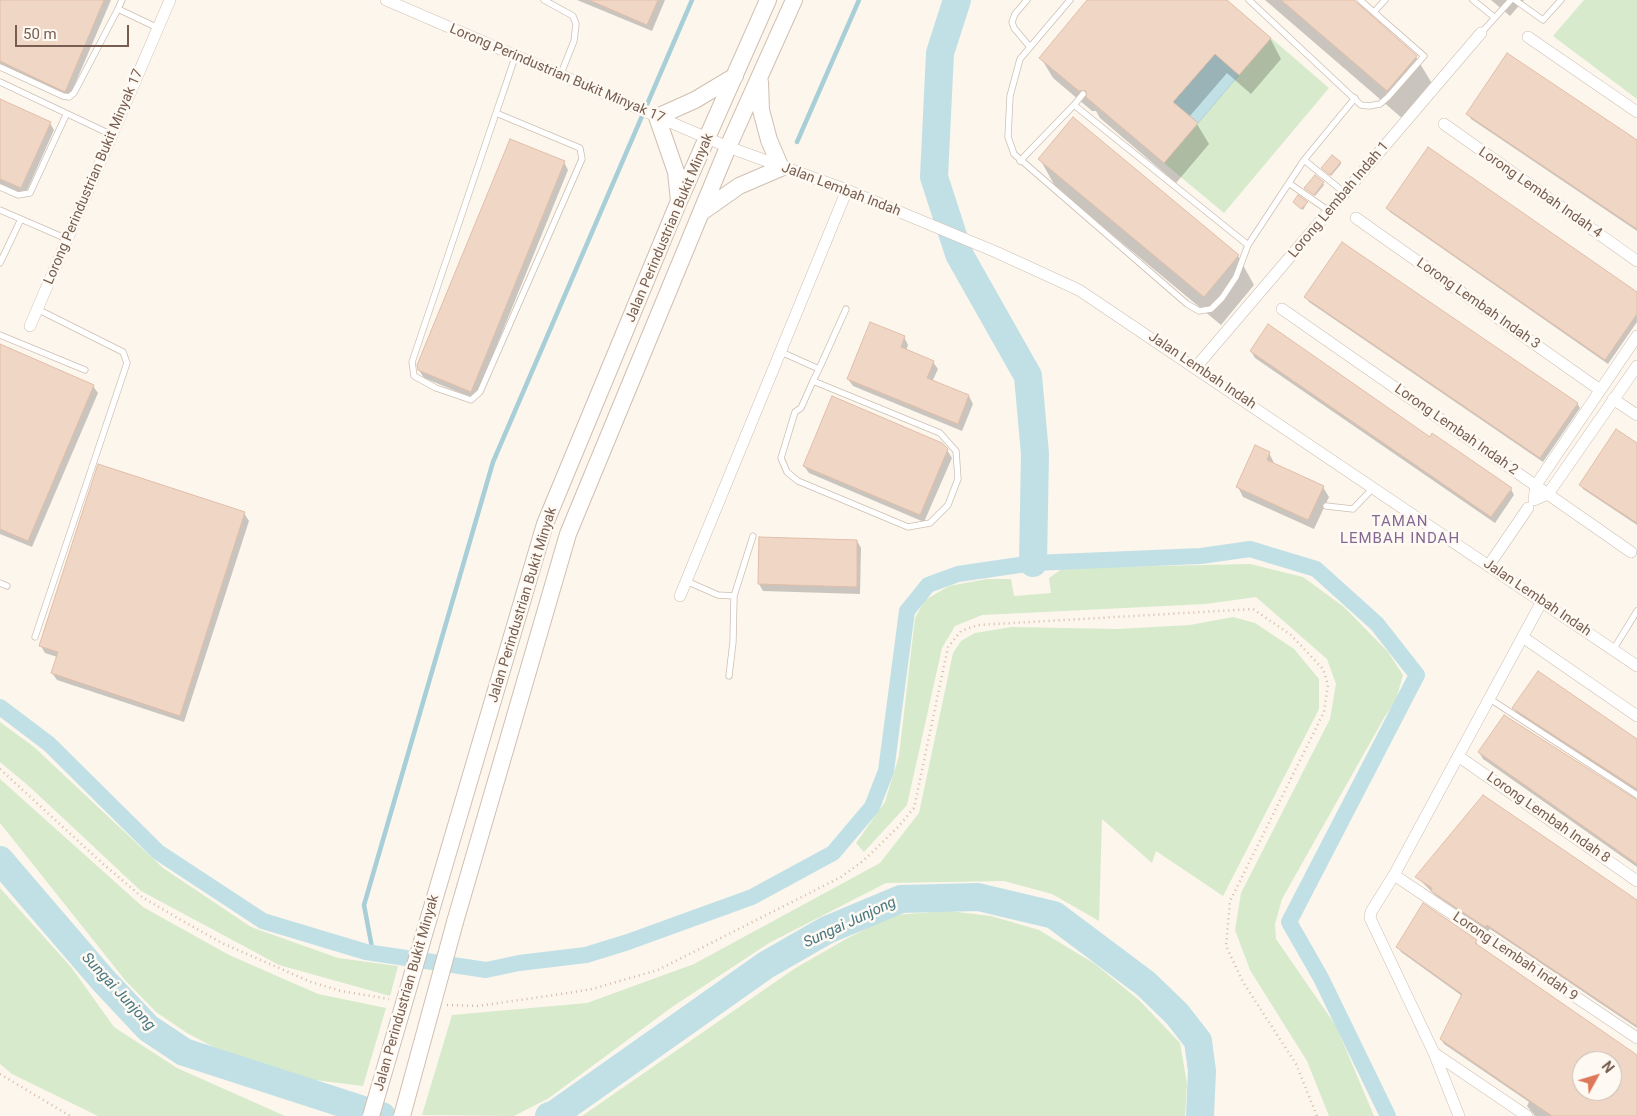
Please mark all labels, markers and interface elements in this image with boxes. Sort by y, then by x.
scale bar [18,15,131,47]
street label: Lorong Perindustrian Bukit Minyak 17 [447,21,667,127]
text: 50 m [23,25,57,43]
street label: Lorong Perindustrian Bukit Minyak 17 [41,67,147,287]
street label: Jalan Perindustrian Bukit Minyak [622,131,718,325]
street label: Lorong Lembah Indah 1 [1285,138,1393,262]
street label: Lorong Lembah Indah 4 [1475,144,1605,242]
street label: Jalan Lembah Indah [779,160,903,220]
street label: Lorong Lembah Indah 3 [1413,255,1543,353]
street label: Jalan Lembah Indah [1145,329,1259,413]
street label: Lorong Lembah Indah 2 [1391,381,1521,479]
street label: Jalan Perindustrian Bukit Minyak [485,505,561,705]
district label: TAMAN LEMBAH INDAH [1338,513,1462,548]
street label: Jalan Lembah Indah [1480,556,1594,640]
street label: Lorong Lembah Indah 8 [1483,769,1613,867]
street label: Jalan Perindustrian Bukit Minyak [371,893,443,1093]
water label: Sungai Junjong [801,894,899,952]
street label: Lorong Lembah Indah 9 [1449,909,1581,1005]
water label: Sungai Junjong [77,949,159,1035]
north arrow [1572,1051,1622,1101]
text: N [1599,1058,1617,1076]

